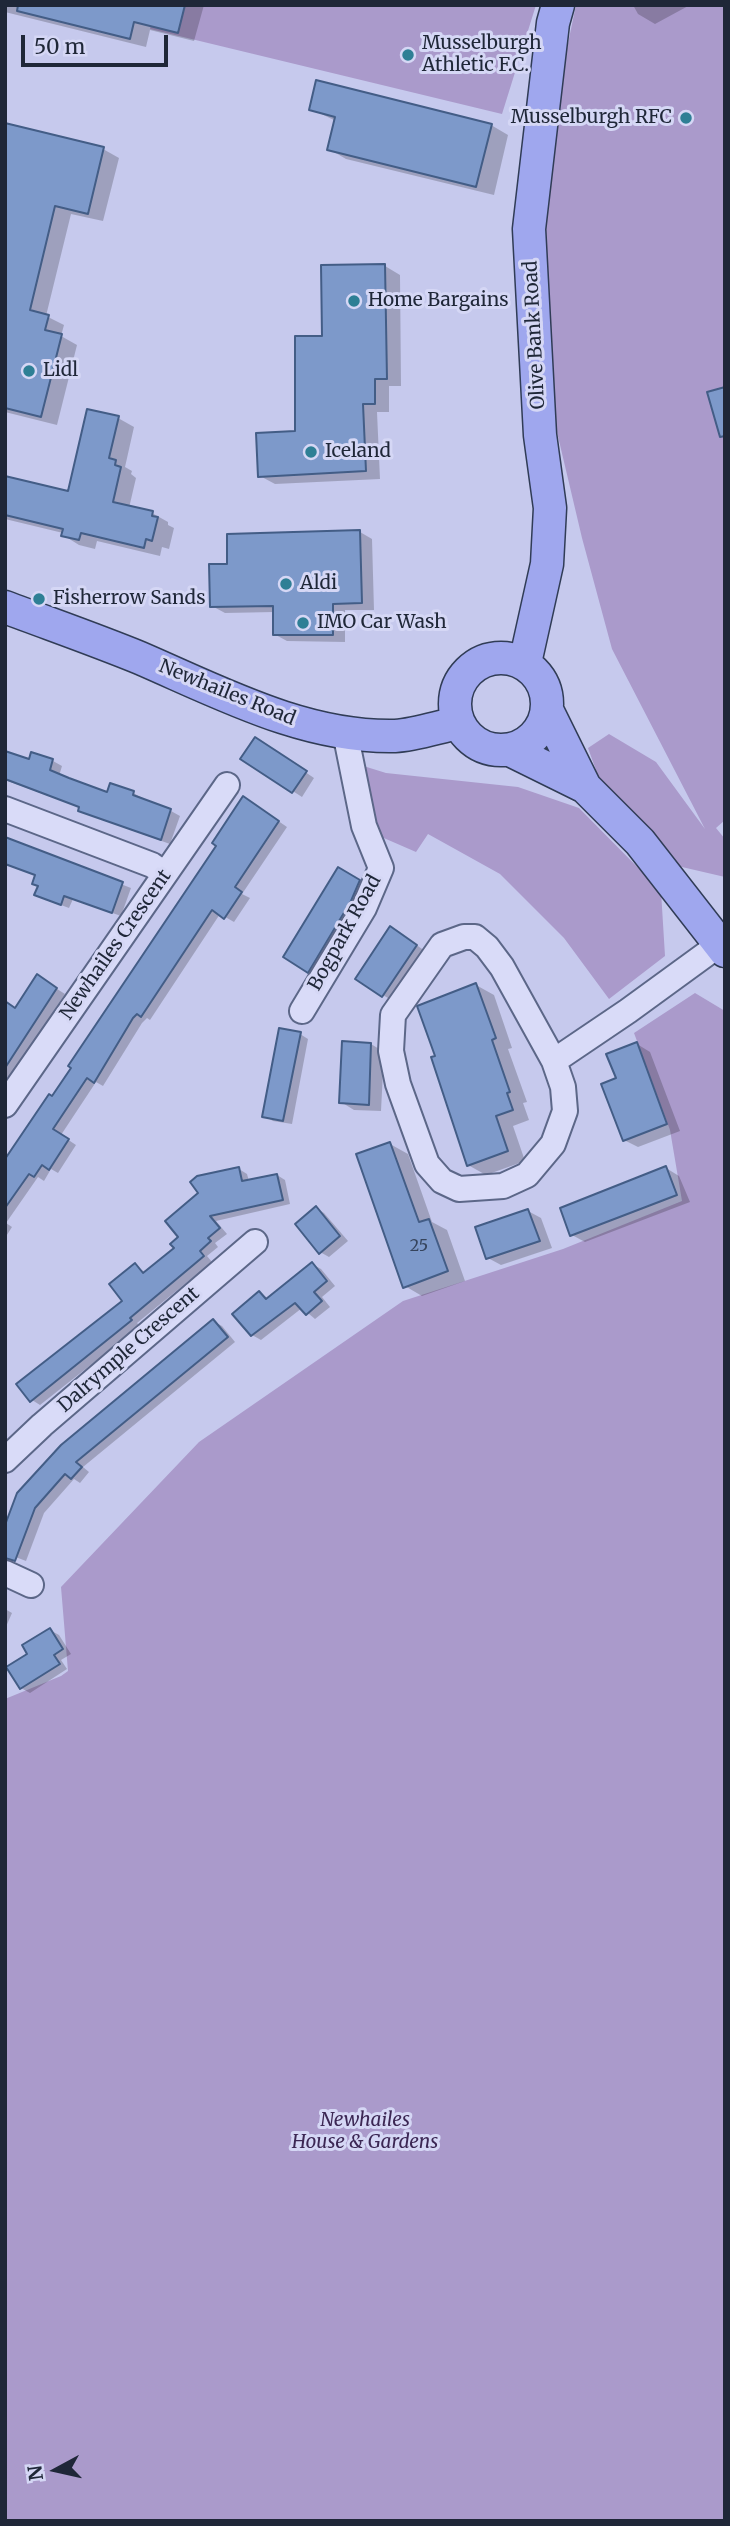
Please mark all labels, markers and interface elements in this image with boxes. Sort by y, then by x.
scale bar [24,21,172,65]
text: 50 m [34,33,85,60]
place label: Musselburgh Athletic F.C. [422,33,542,77]
marker: Musselburgh Athletic F.C. [400,47,416,63]
place label: Musselburgh RFC [511,107,672,129]
marker: Musselburgh RFC [678,110,694,126]
street label: Olive Bank Road [520,260,550,410]
place label: Home Bargains [368,290,509,312]
marker: Home Bargains [346,293,362,309]
place label: Lidl [43,360,78,382]
marker: Lidl [21,363,37,379]
place label: Iceland [325,441,391,463]
marker: Iceland [303,444,319,460]
place label: Aldi [300,573,337,595]
marker: Aldi [278,576,294,592]
place label: Fisherrow Sands [53,588,205,610]
marker: Fisherrow Sands [31,591,47,607]
place label: IMO Car Wash [317,612,447,634]
marker: IMO Car Wash [295,615,311,631]
street label: Newhailes Road [155,655,299,731]
street label: Newhailes Crescent [56,866,176,1024]
street label: Bogpark Road [304,871,386,995]
house number: 25 [410,1236,428,1256]
street label: Dalrymple Crescent [54,1282,204,1418]
park label: Newhailes House & Gardens [292,2110,438,2154]
north arrow [21,2435,91,2505]
text: N [22,2464,48,2482]

